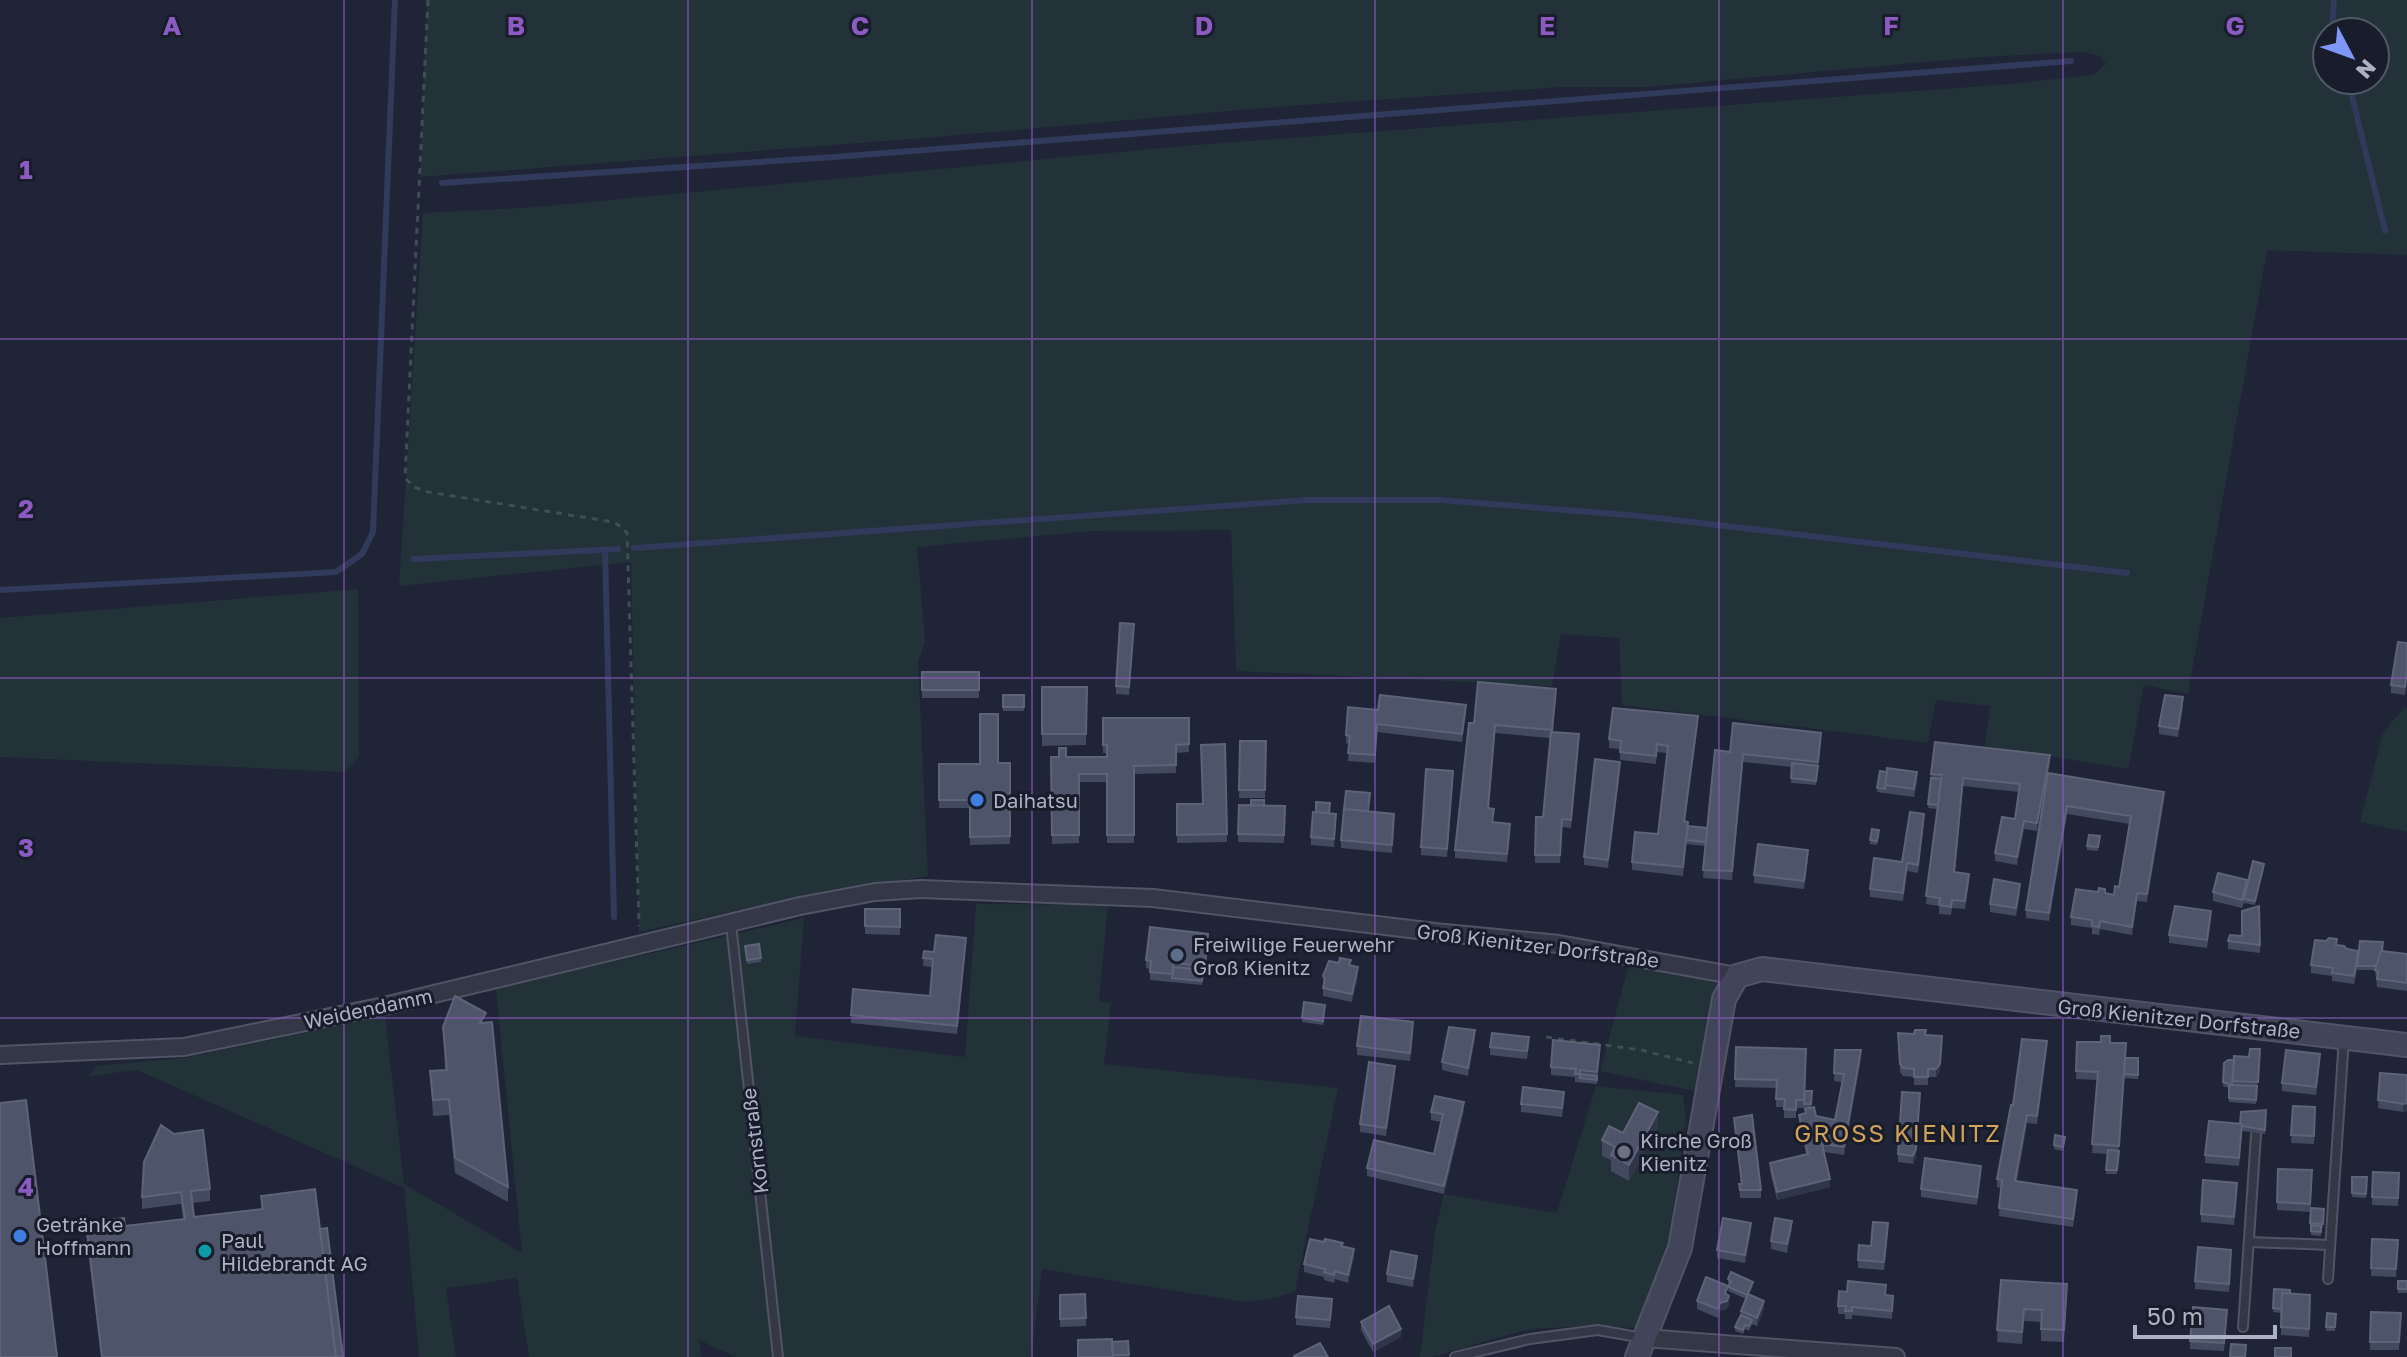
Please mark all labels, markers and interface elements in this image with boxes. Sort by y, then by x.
text: A [163,10,182,41]
text: B [507,10,525,41]
text: C [851,10,869,41]
text: D [1195,10,1213,41]
text: E [1539,10,1555,41]
text: F [1883,10,1899,41]
text: G [2225,10,2245,41]
north arrow [2311,16,2391,96]
text: N [2351,54,2382,85]
text: 1 [19,154,33,185]
text: 2 [18,493,34,524]
place label: Daihatsu [993,788,1078,812]
marker: Daihatsu [968,791,986,809]
text: 3 [18,832,34,863]
street label: Groß Kienitzer Dorfstraße [1415,918,1661,972]
place label: Freiwilige Feuerwehr Groß Kienitz [1193,932,1395,979]
marker: Freiwilige Feuerwehr Groß Kienitz [1168,946,1186,964]
street label: Weidendamm [302,983,434,1033]
street label: Groß Kienitzer Dorfstraße [2056,993,2302,1043]
street label: Kornstraße [736,1087,772,1195]
district label: GROSS KIENITZ [1794,1118,2002,1147]
place label: Kirche Groß Kienitz [1640,1128,1752,1175]
marker: Kirche Groß Kienitz [1615,1143,1633,1161]
text: 4 [18,1171,34,1202]
place label: Getränke Hoffmann [36,1212,131,1259]
marker: Getränke Hoffmann [11,1227,29,1245]
place label: Paul Hildebrandt AG [221,1228,368,1275]
marker: Paul Hildebrandt AG [196,1242,214,1260]
scale bar [2135,1289,2275,1339]
text: 50 m [2147,1301,2203,1330]

